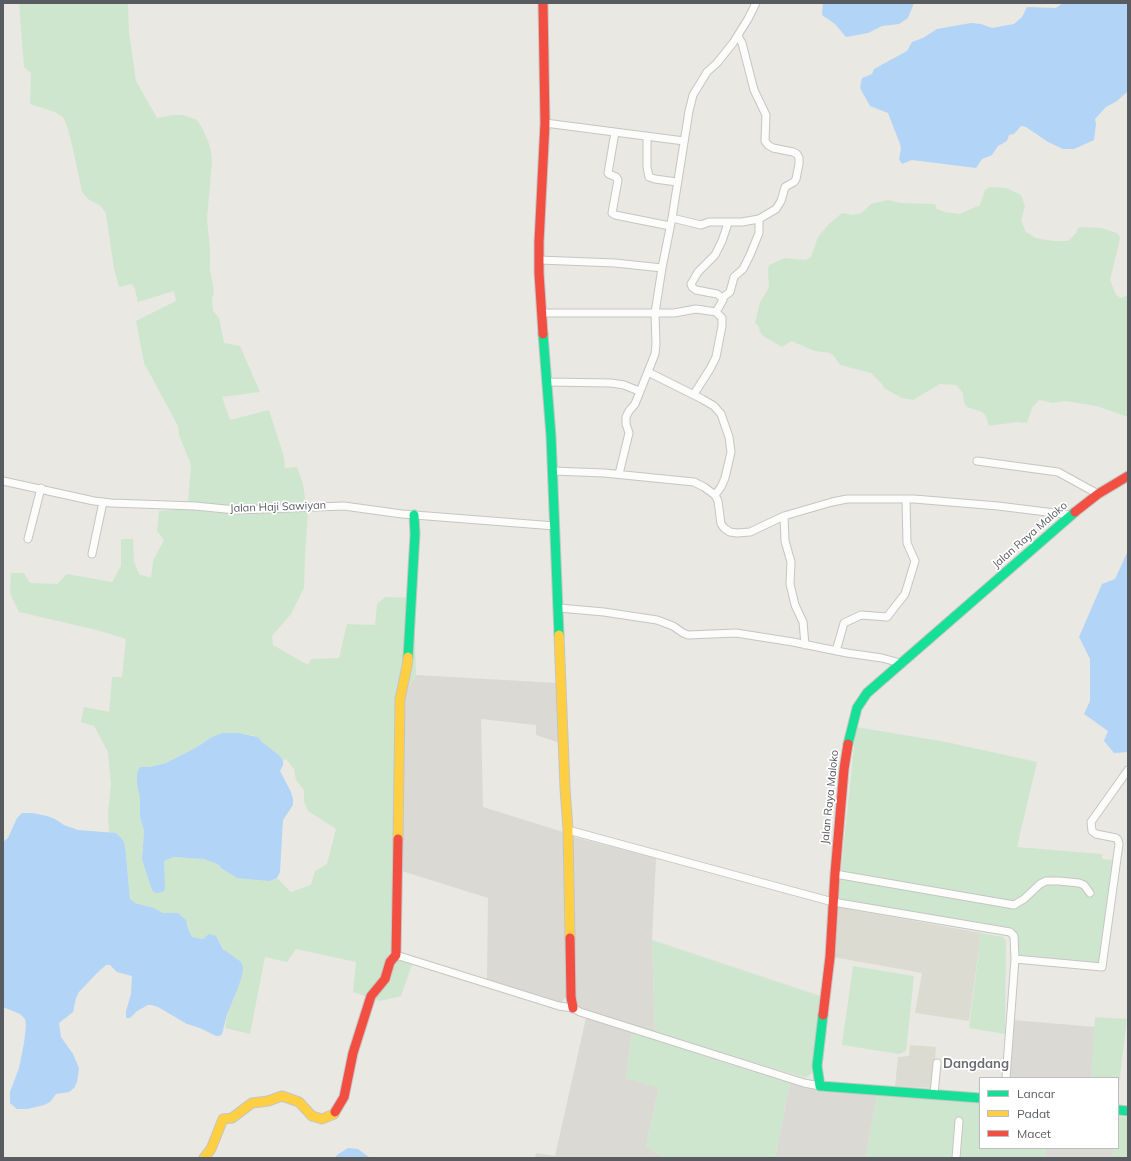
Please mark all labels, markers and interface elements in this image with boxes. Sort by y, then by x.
street label: Jalan Haji Sawiyan [230,499,326,515]
street label: Jalan Raya Maloko [990,499,1070,571]
street label: Jalan Raya Maloko [818,749,842,845]
district label: Dangdang [943,1056,1009,1072]
legend [979,1077,1119,1149]
text: Lancar [1017,1086,1055,1101]
text: Padat [1017,1106,1050,1121]
text: Macet [1017,1126,1051,1141]

